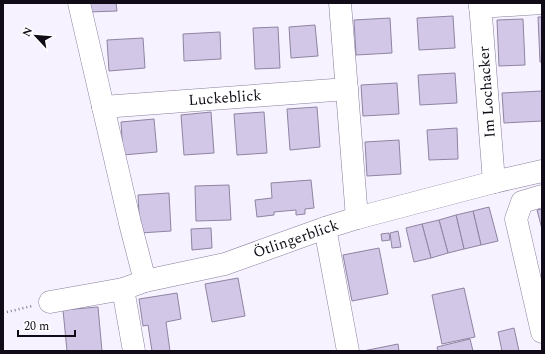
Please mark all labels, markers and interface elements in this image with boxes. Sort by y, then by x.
north arrow [16,16,56,56]
text: N [18,24,37,40]
street label: Im Lochacker [472,45,502,139]
street label: Luckeblick [188,84,262,112]
street label: Ötlingerblick [250,214,342,264]
scale bar [18,312,75,338]
text: 20 m [24,317,49,336]

